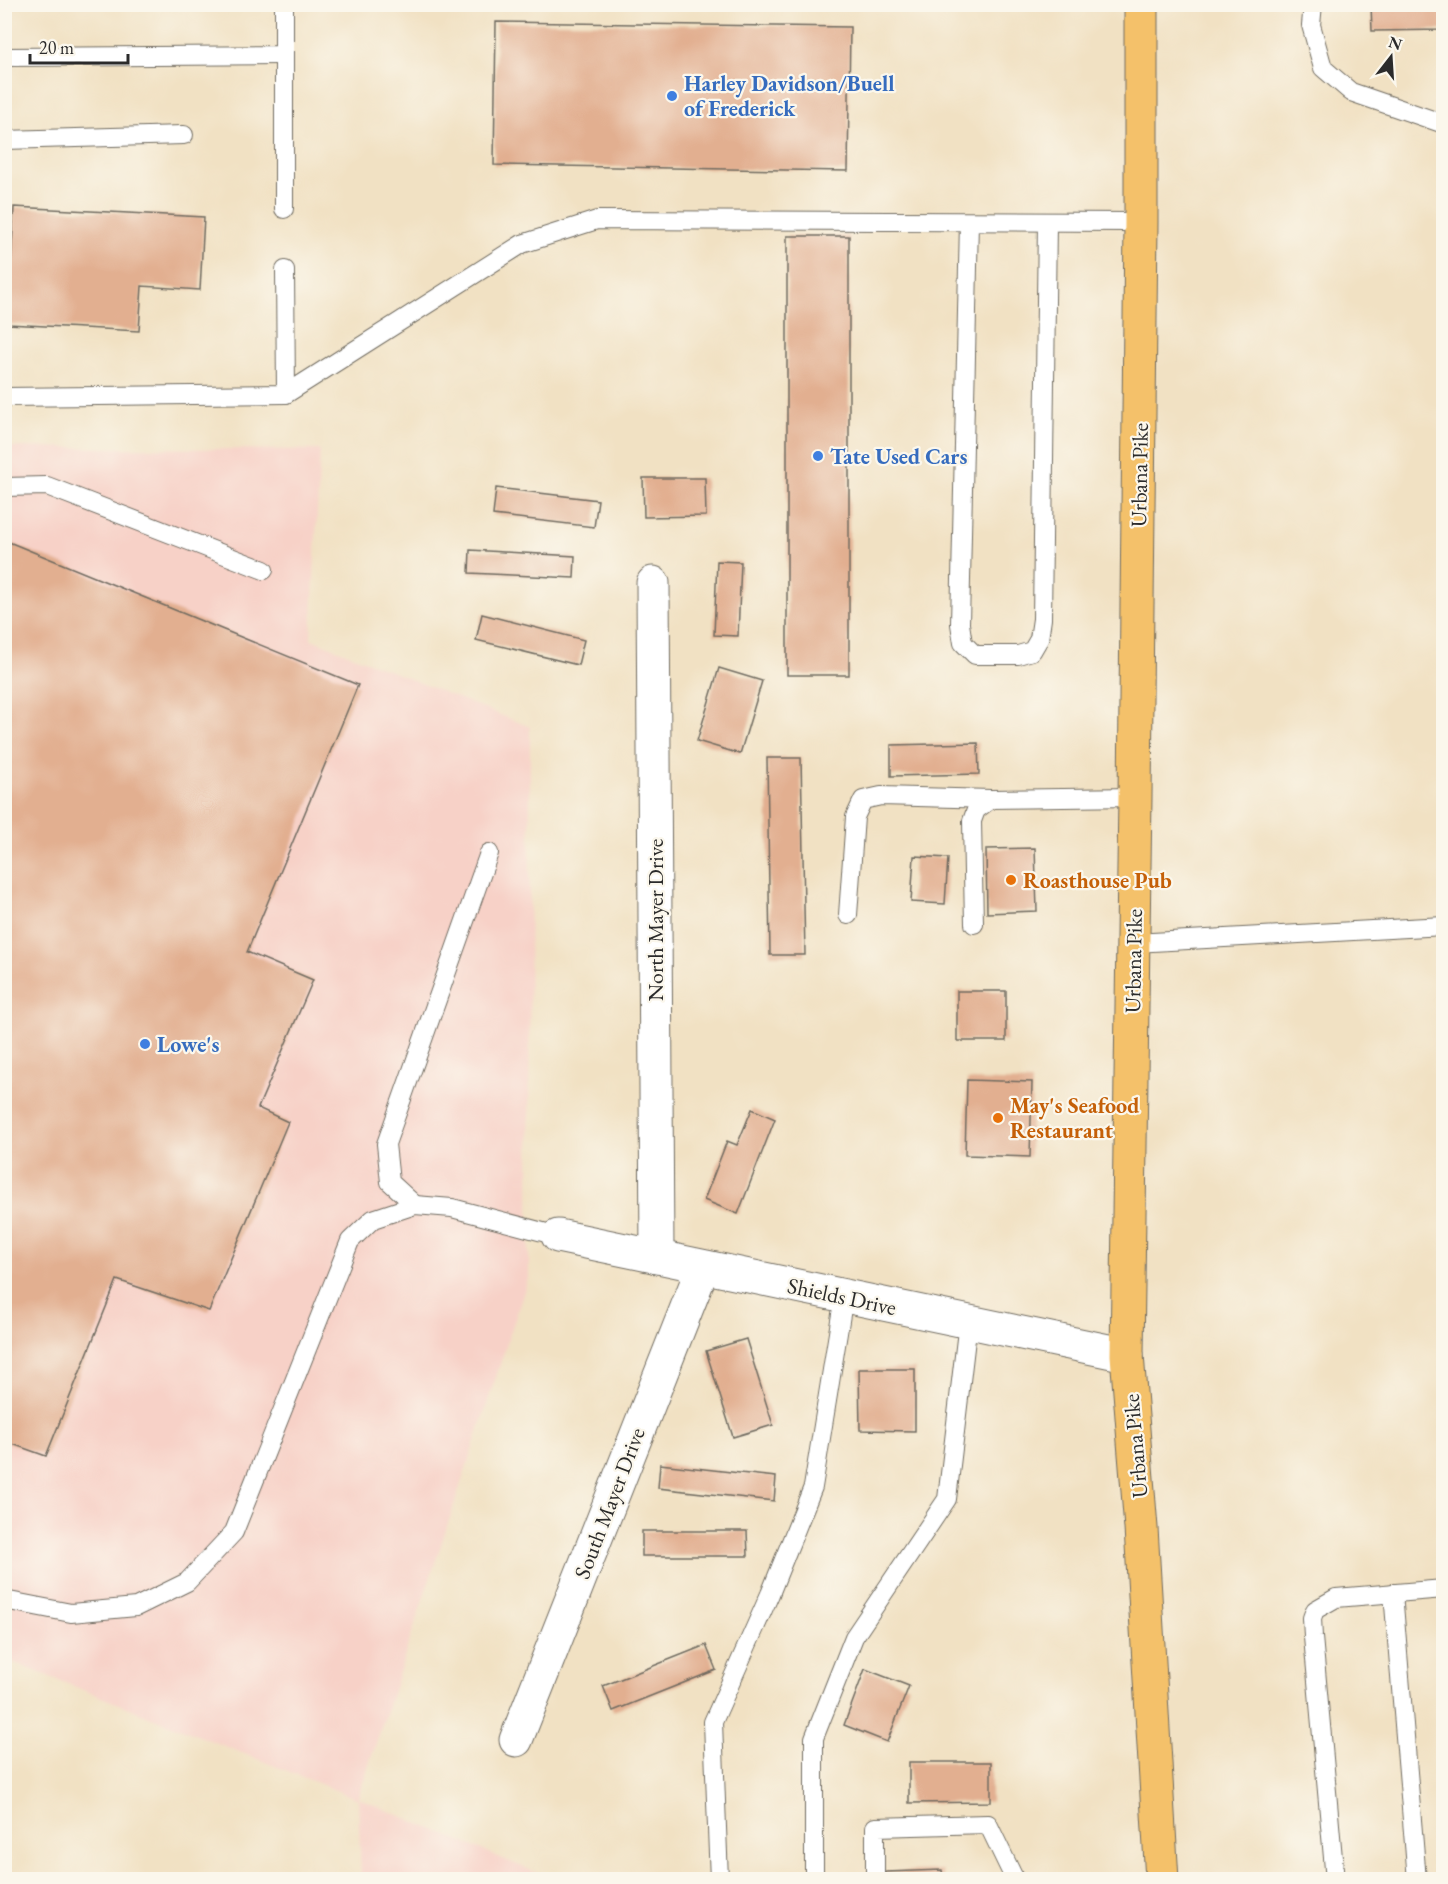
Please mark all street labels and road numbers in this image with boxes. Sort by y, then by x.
street label: Urbana Pike [1124,422,1155,527]
street label: North Mayer Drive [641,838,670,1001]
street label: Urbana Pike [1118,908,1149,1013]
street label: Shields Drive [785,1271,899,1322]
street label: Urbana Pike [1116,1392,1154,1499]
street label: South Mayer Drive [567,1423,652,1583]

